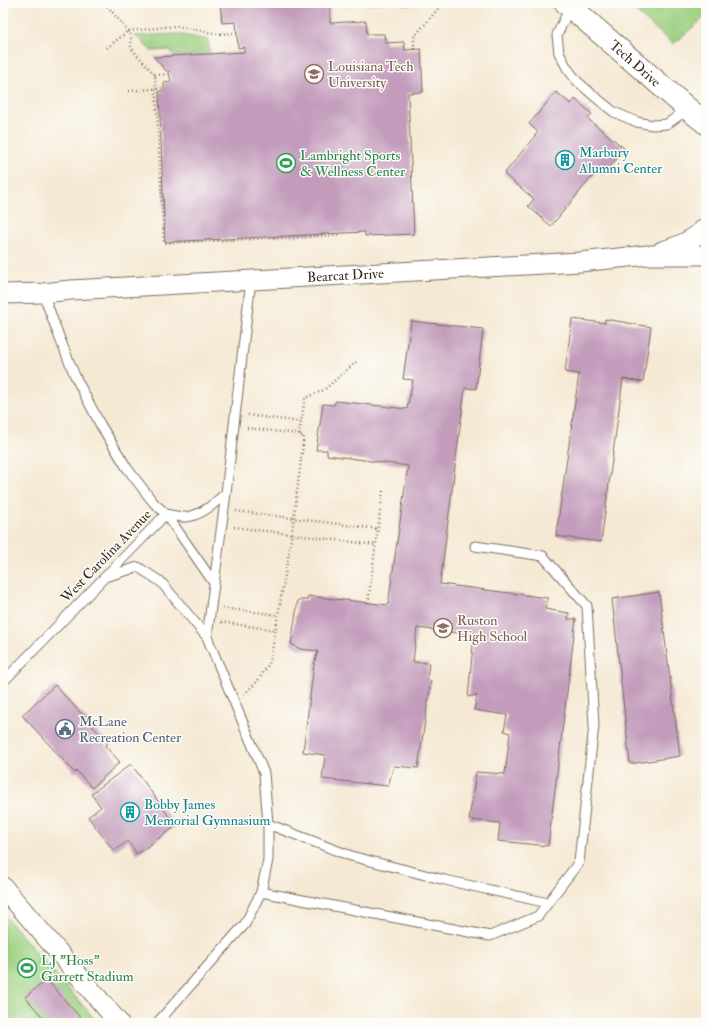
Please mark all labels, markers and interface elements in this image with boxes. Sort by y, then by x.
street label: Tech Drive [606,36,665,90]
place label: Louisiana Tech University [328,58,414,92]
school or university icon: Louisiana Tech University [303,63,325,85]
place label: Marbury Alumni Center [578,144,663,177]
place label: Lambright Sports & Wellness Center [300,147,406,180]
building icon: Marbury Alumni Center [554,149,576,171]
sports icon: Lambright Sports & Wellness Center [275,152,297,174]
street label: Bearcat Drive [307,264,384,286]
street label: West Carolina Avenue [57,506,155,607]
place label: Ruston High School [457,612,528,645]
school or university icon: Ruston High School [432,617,454,639]
place label: McLane Recreation Center [79,713,182,746]
public building icon: McLane Recreation Center [54,718,76,740]
place label: Bobby James Memorial Gymnasium [144,796,270,830]
building icon: Bobby James Memorial Gymnasium [119,801,141,823]
place label: LJ "Hoss" Garrett Stadium [41,952,134,985]
sports icon: LJ "Hoss" Garrett Stadium [16,957,38,979]

